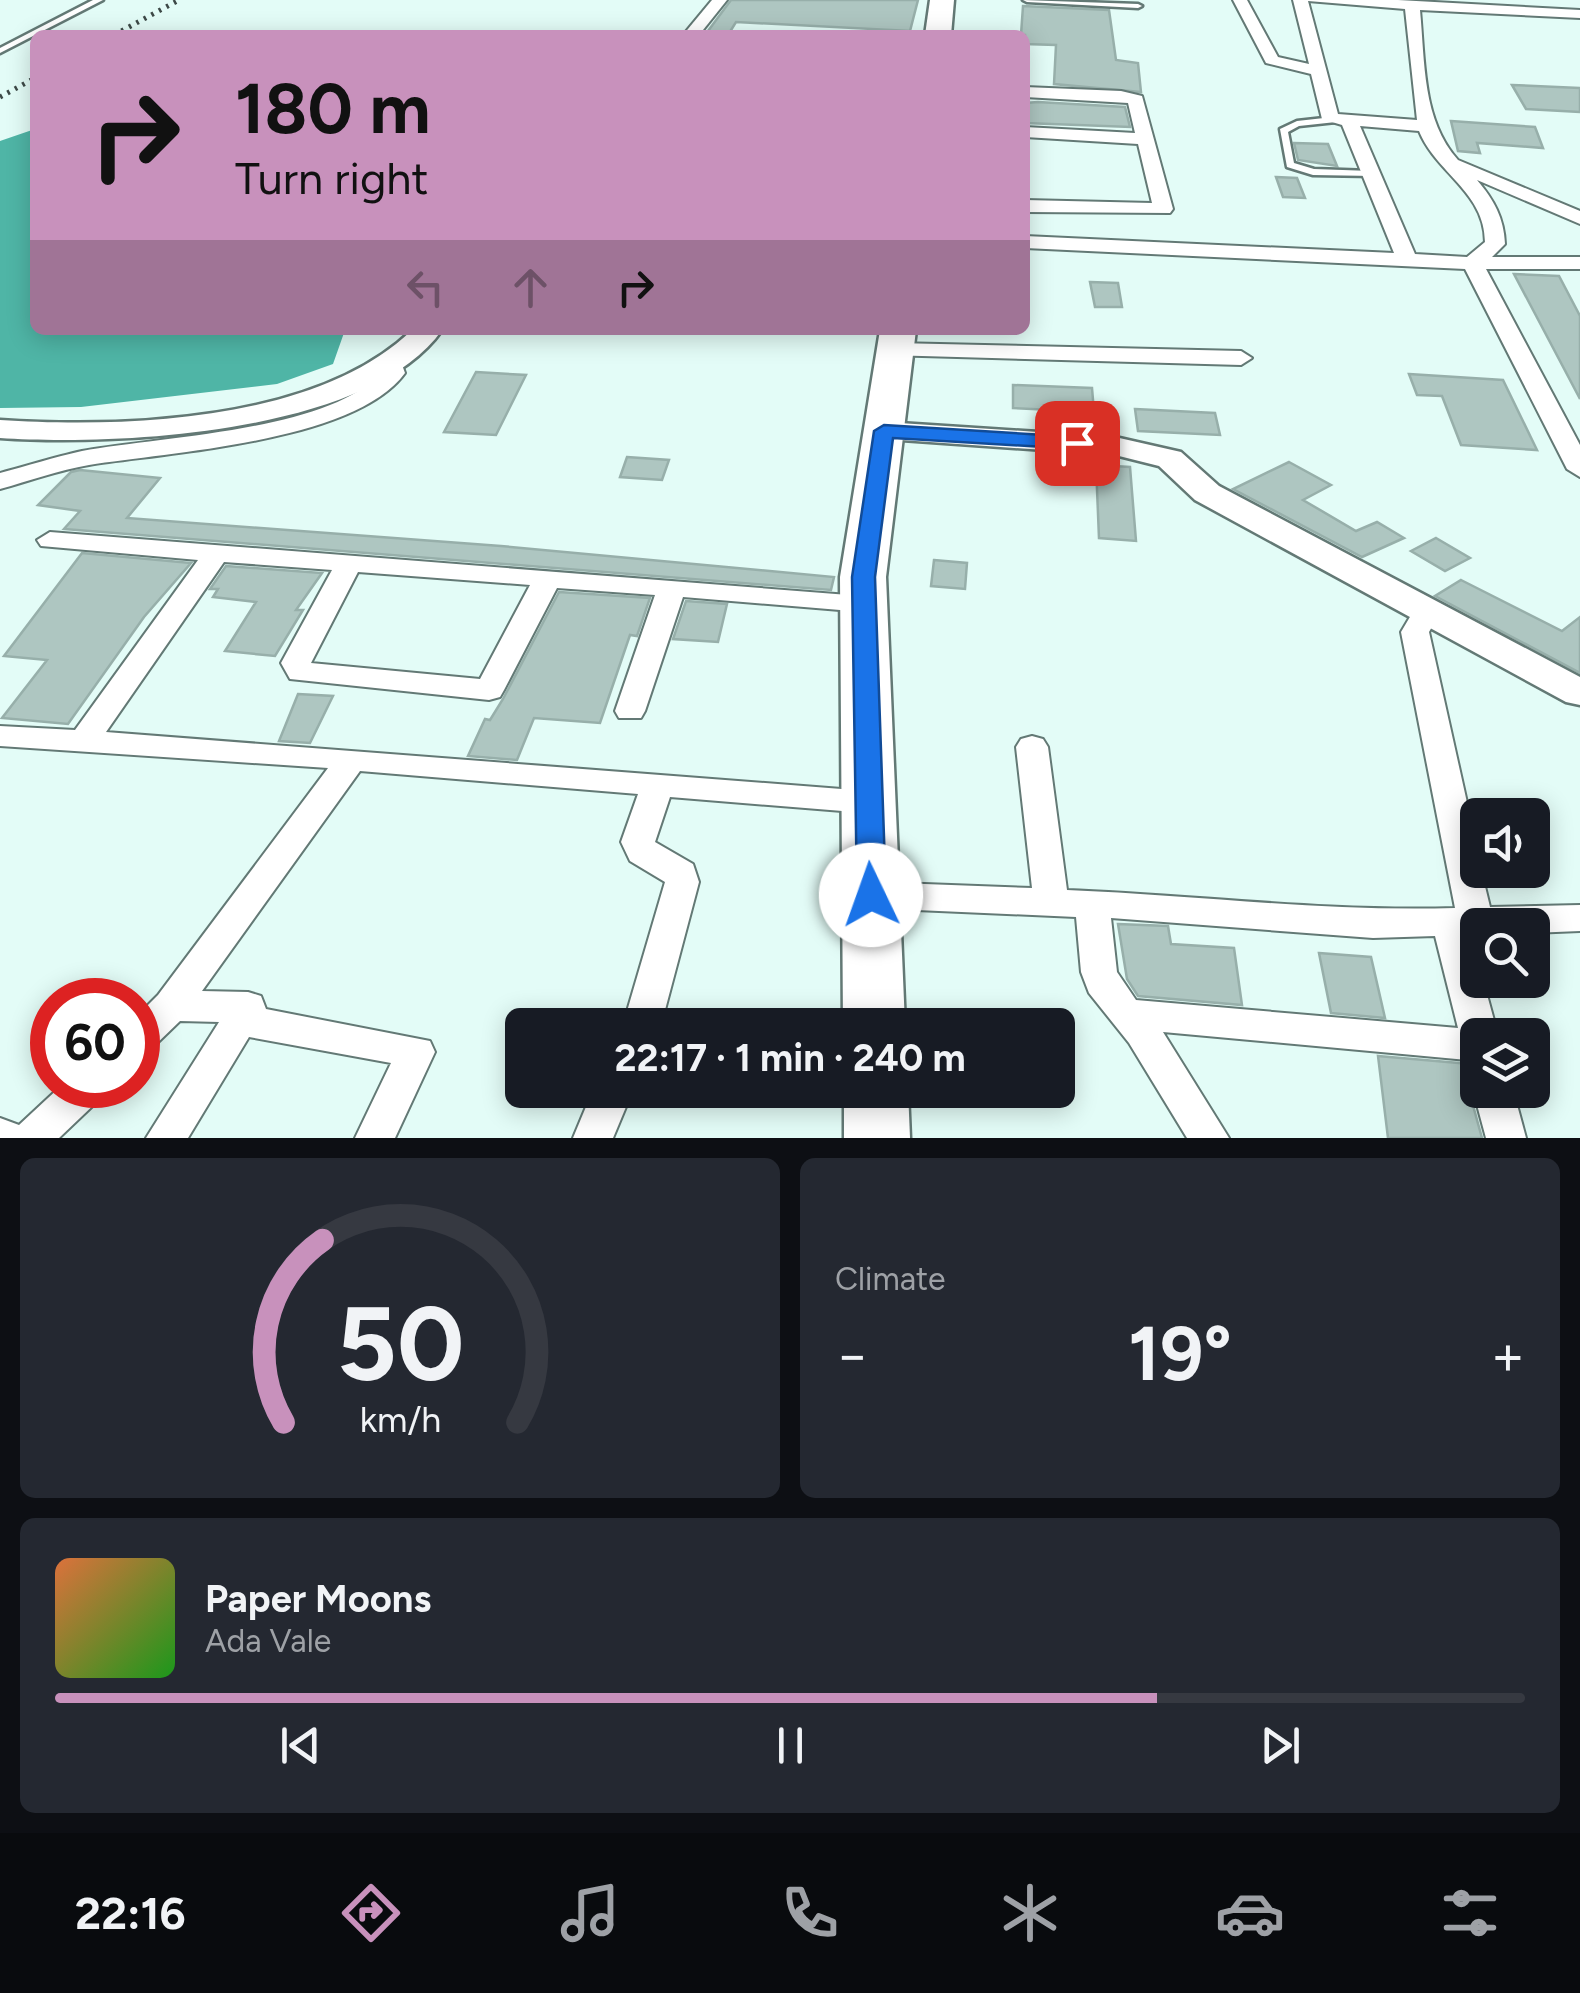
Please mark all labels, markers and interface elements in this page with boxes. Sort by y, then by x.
text: 180 m [235,66,430,151]
icon: right [70,70,200,200]
text: Turn right [235,151,428,205]
icon: left [398,260,453,315]
icon: ahead [503,260,558,315]
icon: right [608,260,663,315]
pin [1035,401,1120,486]
icon: arrive [1050,416,1105,471]
map controls [1460,798,1550,1108]
button: sound [1460,798,1550,888]
position arrow [819,843,923,947]
button: search [1460,908,1550,998]
speed limit sign: 60 [30,978,160,1108]
button: layers [1460,1018,1550,1108]
text: 22:17 · 1 min · 240 m [614,1035,966,1081]
text: Climate [835,1260,946,1298]
text: 50 [336,1281,464,1406]
text: 19° [1128,1309,1232,1399]
text: − [835,1322,869,1388]
text: + [1491,1322,1525,1388]
text: km/h [359,1398,441,1441]
text: Paper Moons [205,1576,431,1622]
text: Ada Vale [205,1622,331,1660]
icon: previous [273,1718,328,1773]
icon: pause [763,1718,818,1773]
icon: next [1253,1718,1308,1773]
icon: directions [336,1878,406,1948]
icon: music [555,1878,625,1948]
icon: phone [775,1878,845,1948]
icon: climate [995,1878,1065,1948]
icon: car [1215,1878,1285,1948]
icon: filters [1435,1878,1505,1948]
text: 22:16 [75,1886,186,1940]

